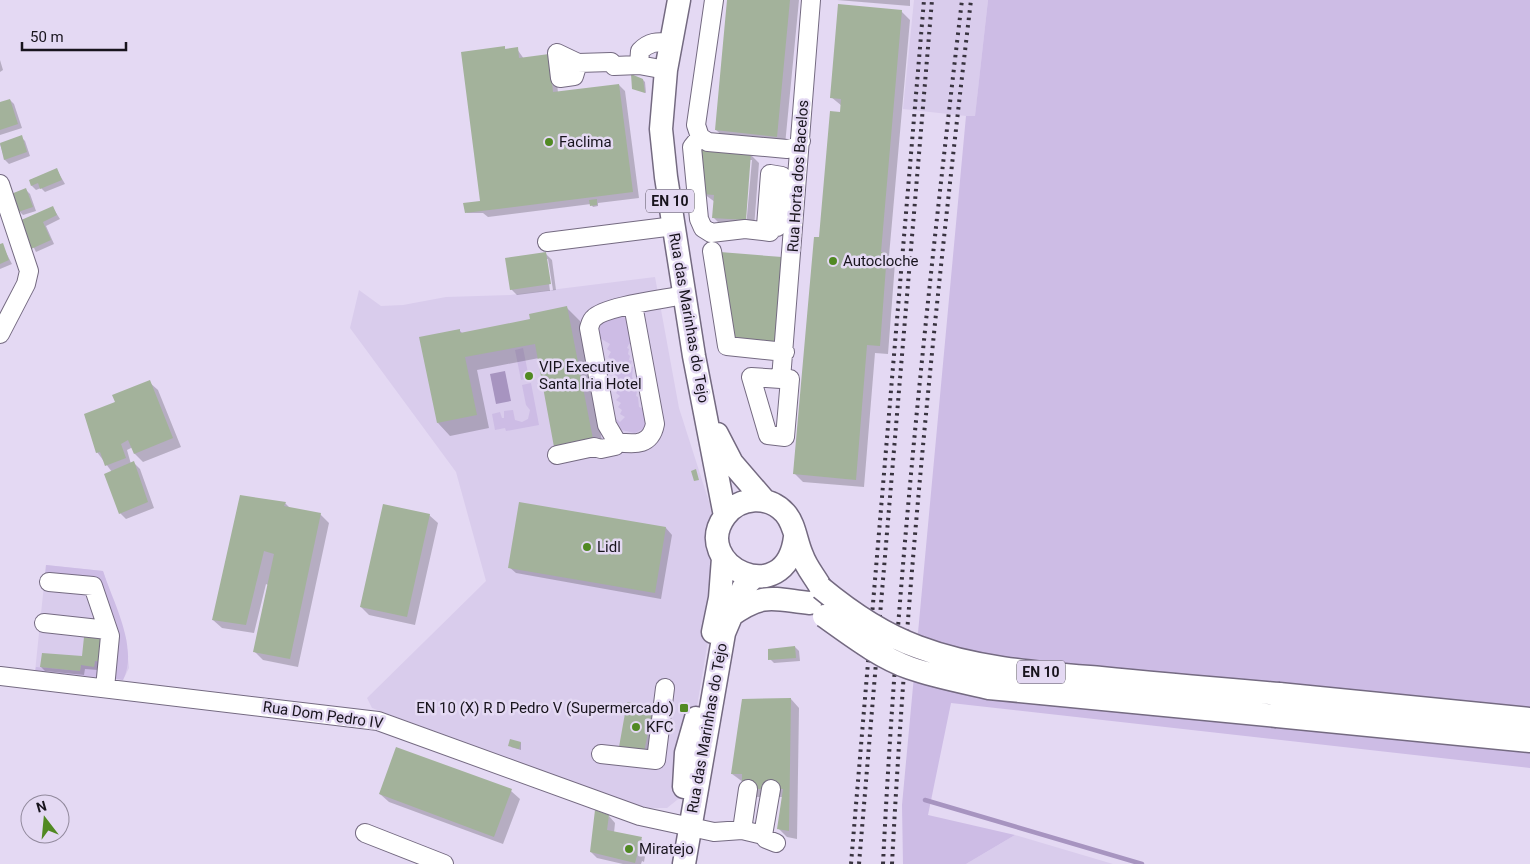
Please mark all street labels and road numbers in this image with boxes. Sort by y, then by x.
street label: Rua Horta dos Bacelos [784,99,812,253]
road number: EN 10 [646,190,694,212]
street label: Rua das Marinhas do Tejo [665,232,713,404]
street label: Rua das Marinhas do Tejo [683,642,731,814]
road number: EN 10 [1017,660,1065,684]
street label: Rua Dom Pedro IV [262,698,385,732]

